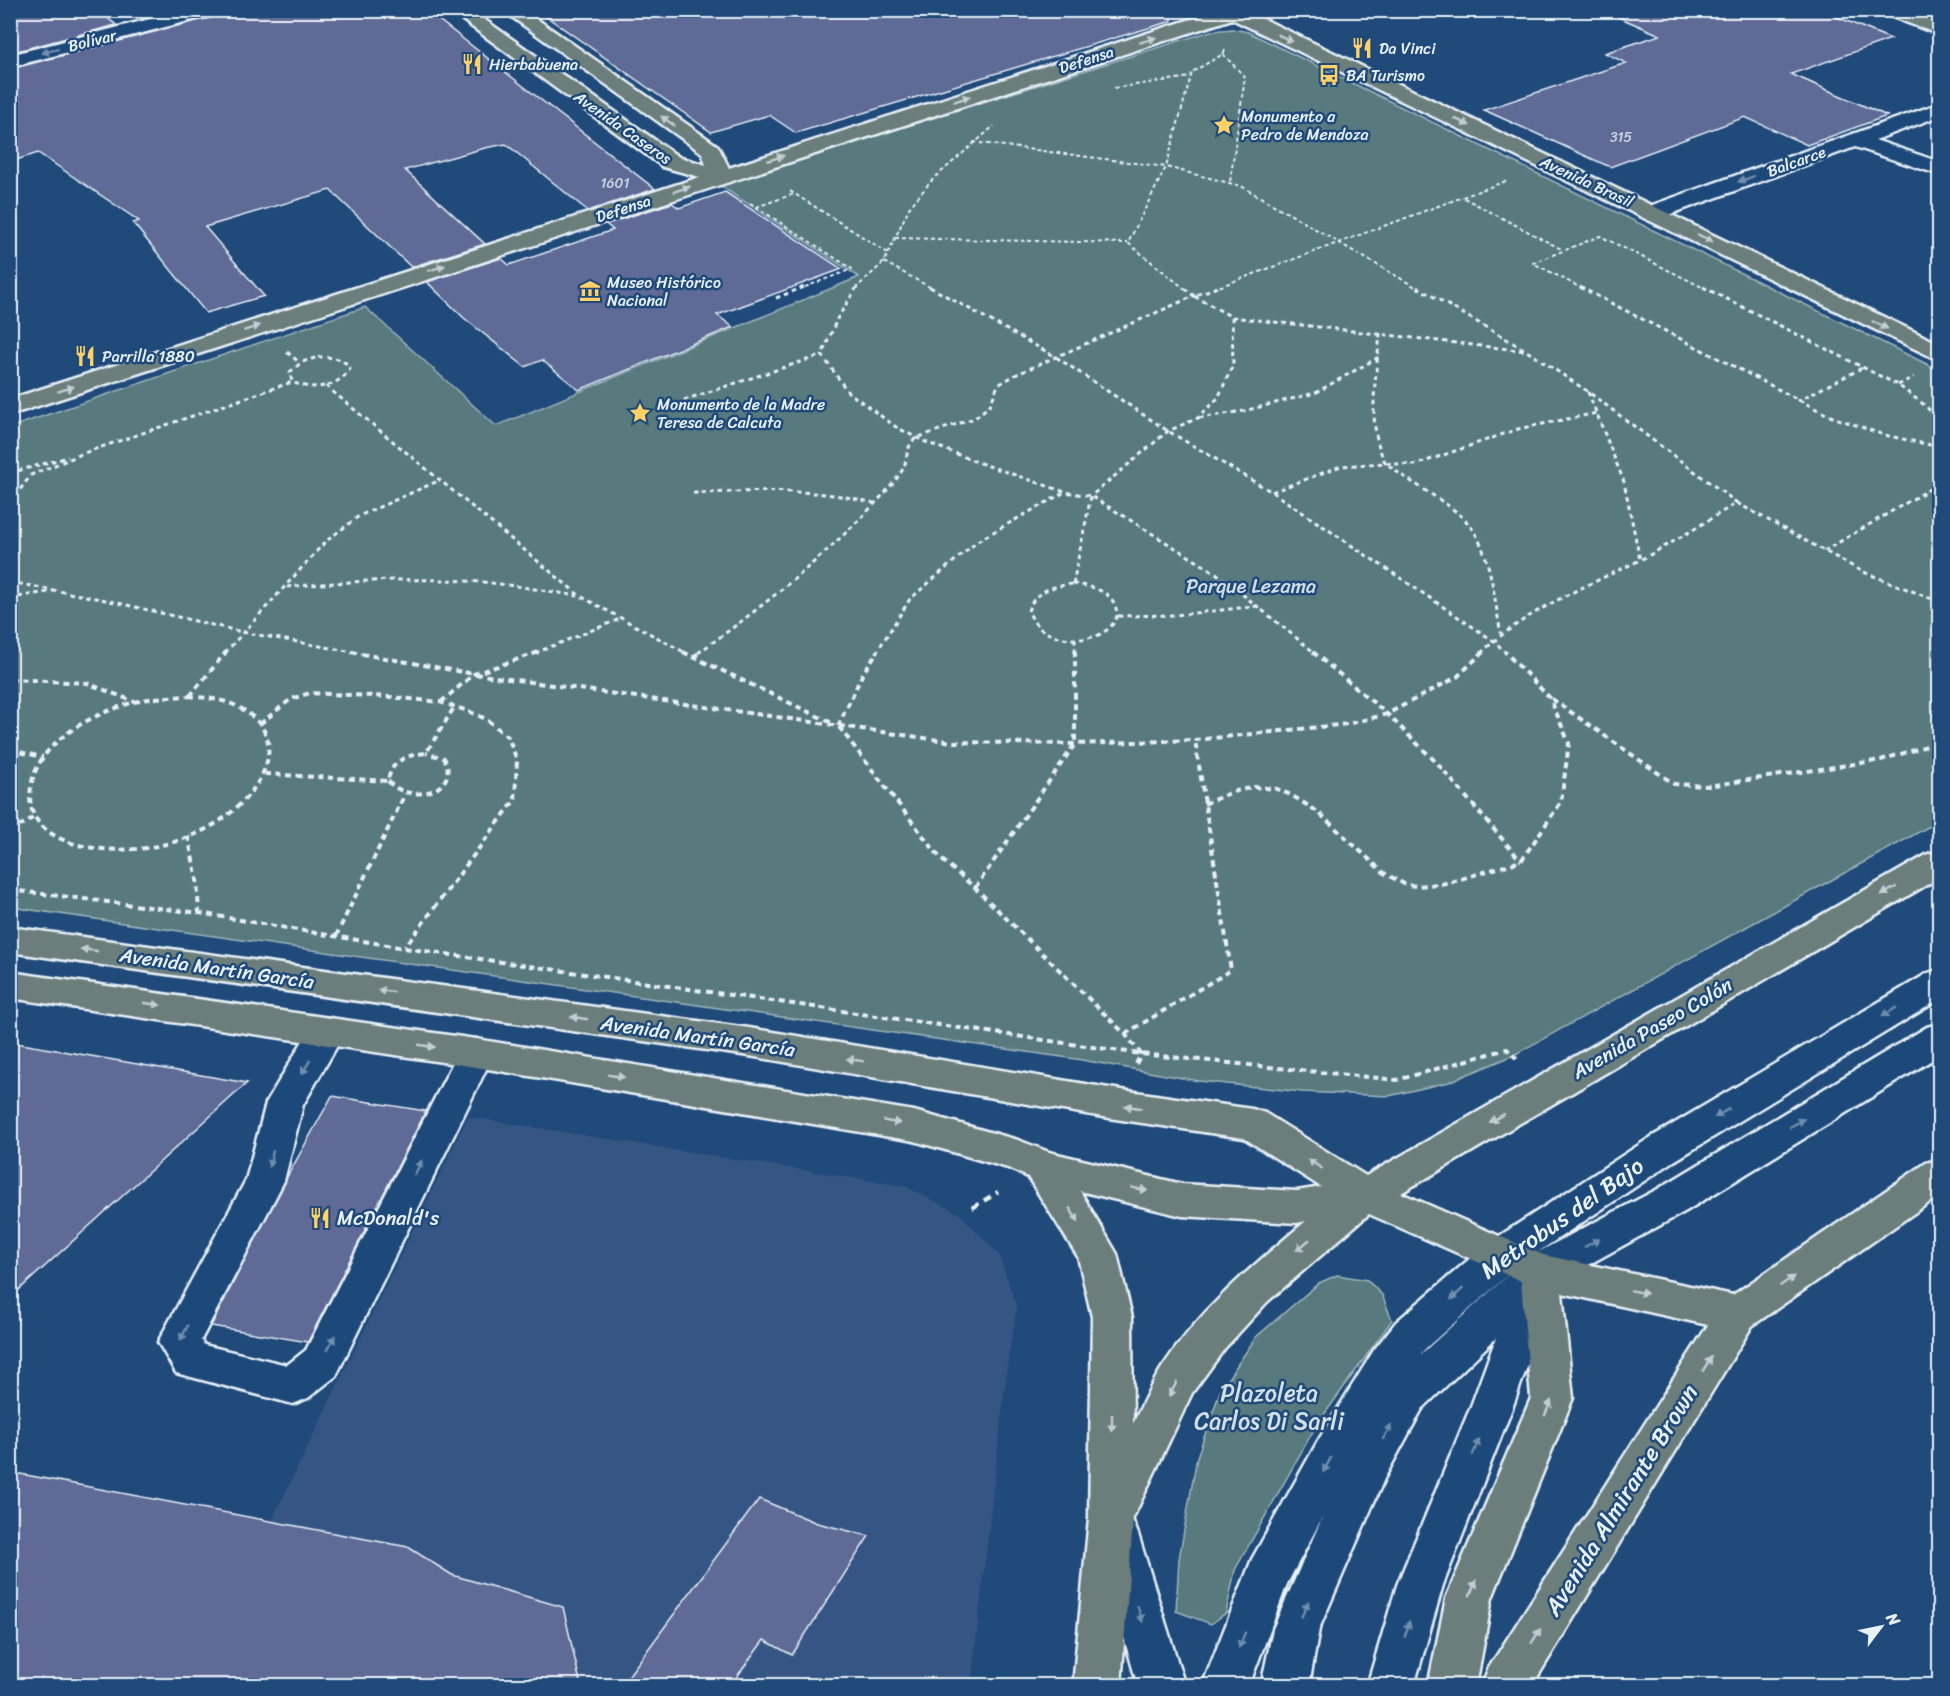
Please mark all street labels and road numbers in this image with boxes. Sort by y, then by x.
street label: Bolívar [65,20,121,61]
street label: Defensa [1055,37,1117,82]
street label: Avenida Caseros [567,82,678,172]
street label: Balcarce [1763,137,1830,186]
street label: Avenida Brasil [1534,147,1639,216]
street label: Defensa [592,186,654,231]
street label: Avenida Martín García [117,937,317,1000]
street label: Avenida Paseo Colón [1564,968,1739,1089]
street label: Avenida Martín García [598,1005,798,1068]
street label: Metrobus del Bajo [1471,1146,1653,1290]
street label: Avenida Almirante Brown [1532,1376,1710,1625]

